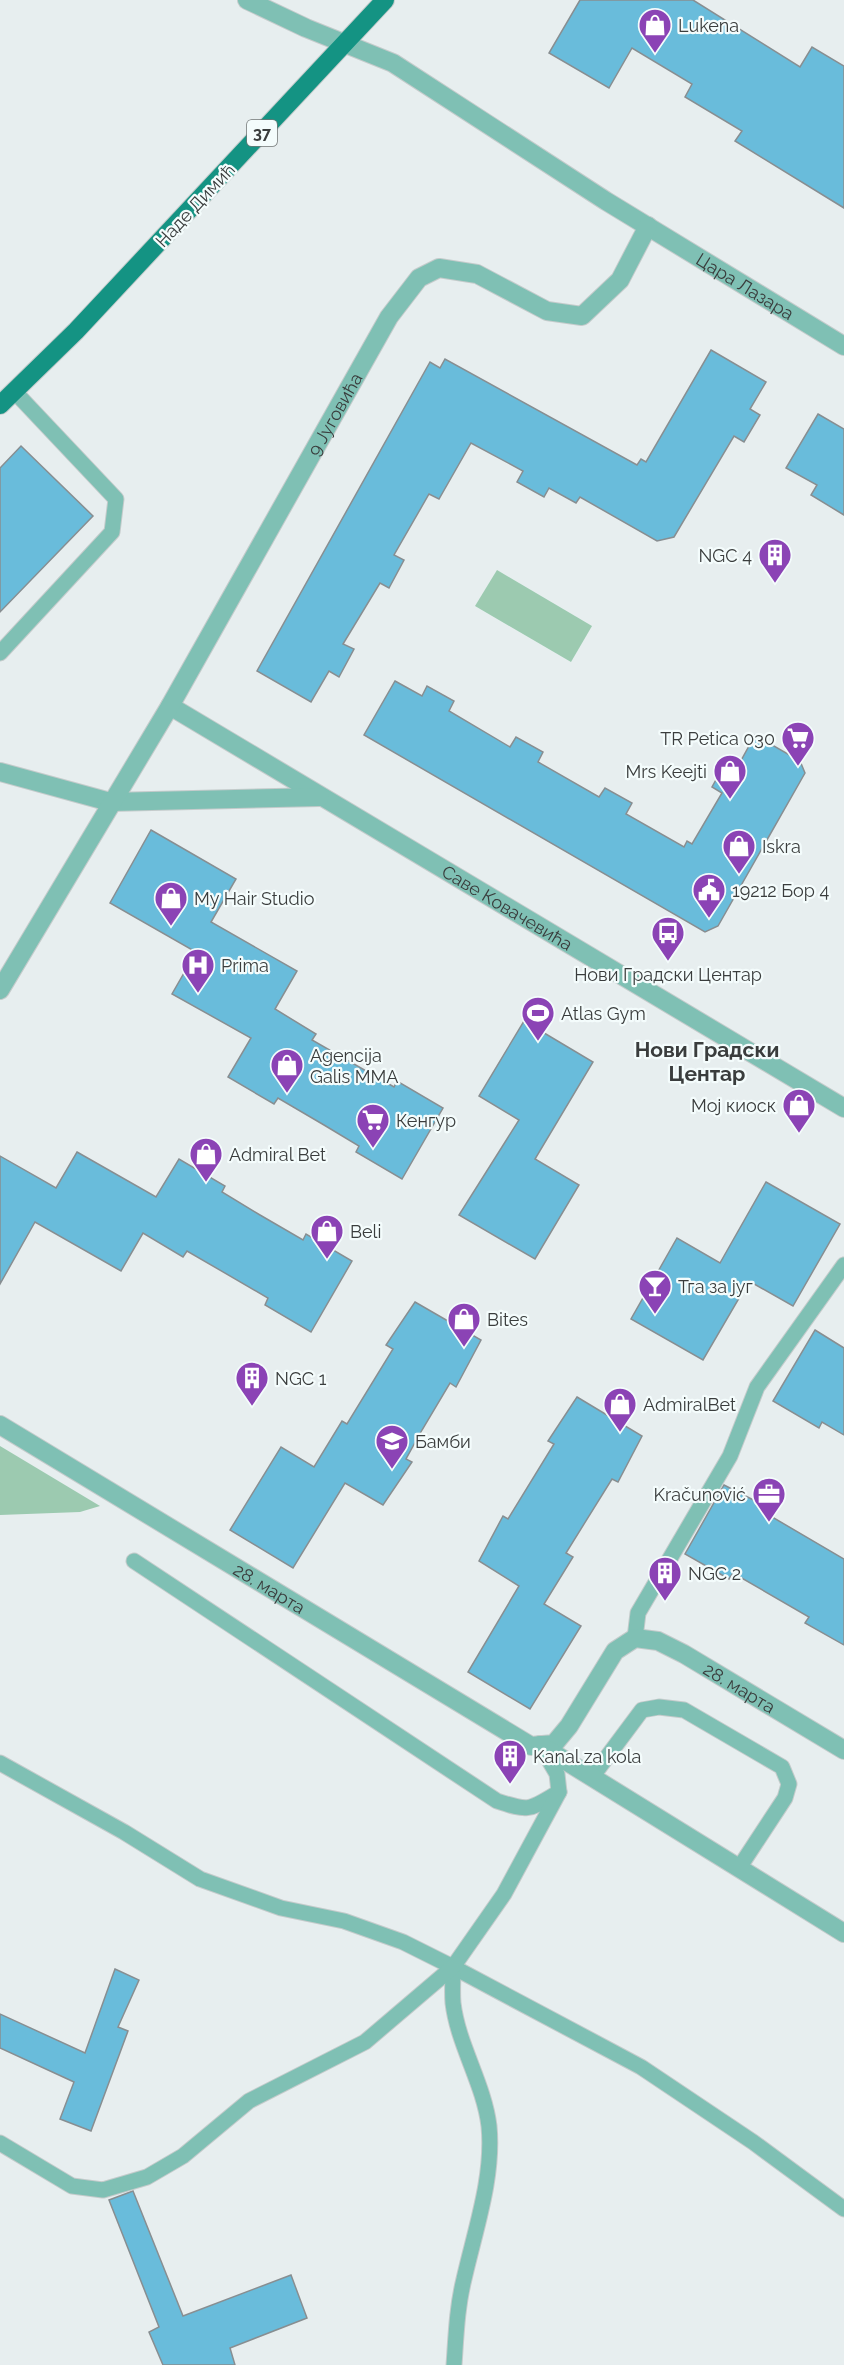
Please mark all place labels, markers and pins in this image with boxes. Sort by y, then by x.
shop icon: Lukena [637,7,673,54]
place label: Lukena [678,15,739,36]
building icon: NGC 4 [757,537,793,584]
place label: NGC 4 [698,545,752,566]
supermarket icon: TR Petica 030 [780,720,816,767]
place label: TR Petica 030 [660,728,775,749]
shop icon: Mrs Keejti [712,753,748,800]
place label: Mrs Keejti [625,761,707,782]
shop icon: Iskra [721,828,757,875]
place label: Iskra [762,836,801,857]
public building icon: 19212 Бор 4 [691,872,727,919]
shop icon: My Hair Studio [153,880,189,927]
place label: 19212 Бор 4 [732,880,829,901]
place label: My Hair Studio [194,888,315,909]
bus stop icon: Нови Градски Центар [650,915,686,962]
hospital icon: Prima [180,947,216,994]
place label: Prima [221,955,269,976]
place label: Нови Градски Центар [574,964,762,985]
sports icon: Atlas Gym [520,995,556,1042]
place label: Atlas Gym [561,1003,646,1024]
place label: Agencija Galis MMA [310,1045,399,1087]
shop icon: Agencija Galis MMA [269,1047,305,1094]
shop icon: Мој киоск [781,1087,817,1134]
place label: Мој киоск [691,1095,776,1116]
supermarket icon: Кенгур [355,1102,391,1149]
place label: Кенгур [396,1110,456,1131]
shop icon: Admiral Bet [188,1136,224,1183]
place label: Admiral Bet [229,1144,326,1165]
shop icon: Beli [309,1213,345,1260]
place label: Beli [350,1221,381,1242]
bar icon: Тга за југ [637,1268,673,1315]
place label: Тга за југ [678,1276,753,1297]
shop icon: Bites [446,1301,482,1348]
place label: Bites [487,1309,528,1330]
building icon: NGC 1 [234,1360,270,1407]
place label: NGC 1 [275,1368,327,1389]
shop icon: AdmiralBet [602,1386,638,1433]
place label: AdmiralBet [643,1394,736,1415]
school or university icon: Бамби [374,1423,410,1470]
place label: Бамби [415,1431,471,1452]
office icon: Kračunović [751,1476,787,1523]
place label: Kračunović [653,1484,746,1505]
building icon: NGC 2 [647,1555,683,1602]
place label: NGC 2 [688,1563,741,1584]
building icon: Kanal za kola [492,1738,528,1785]
place label: Kanal za kola [533,1746,641,1767]

